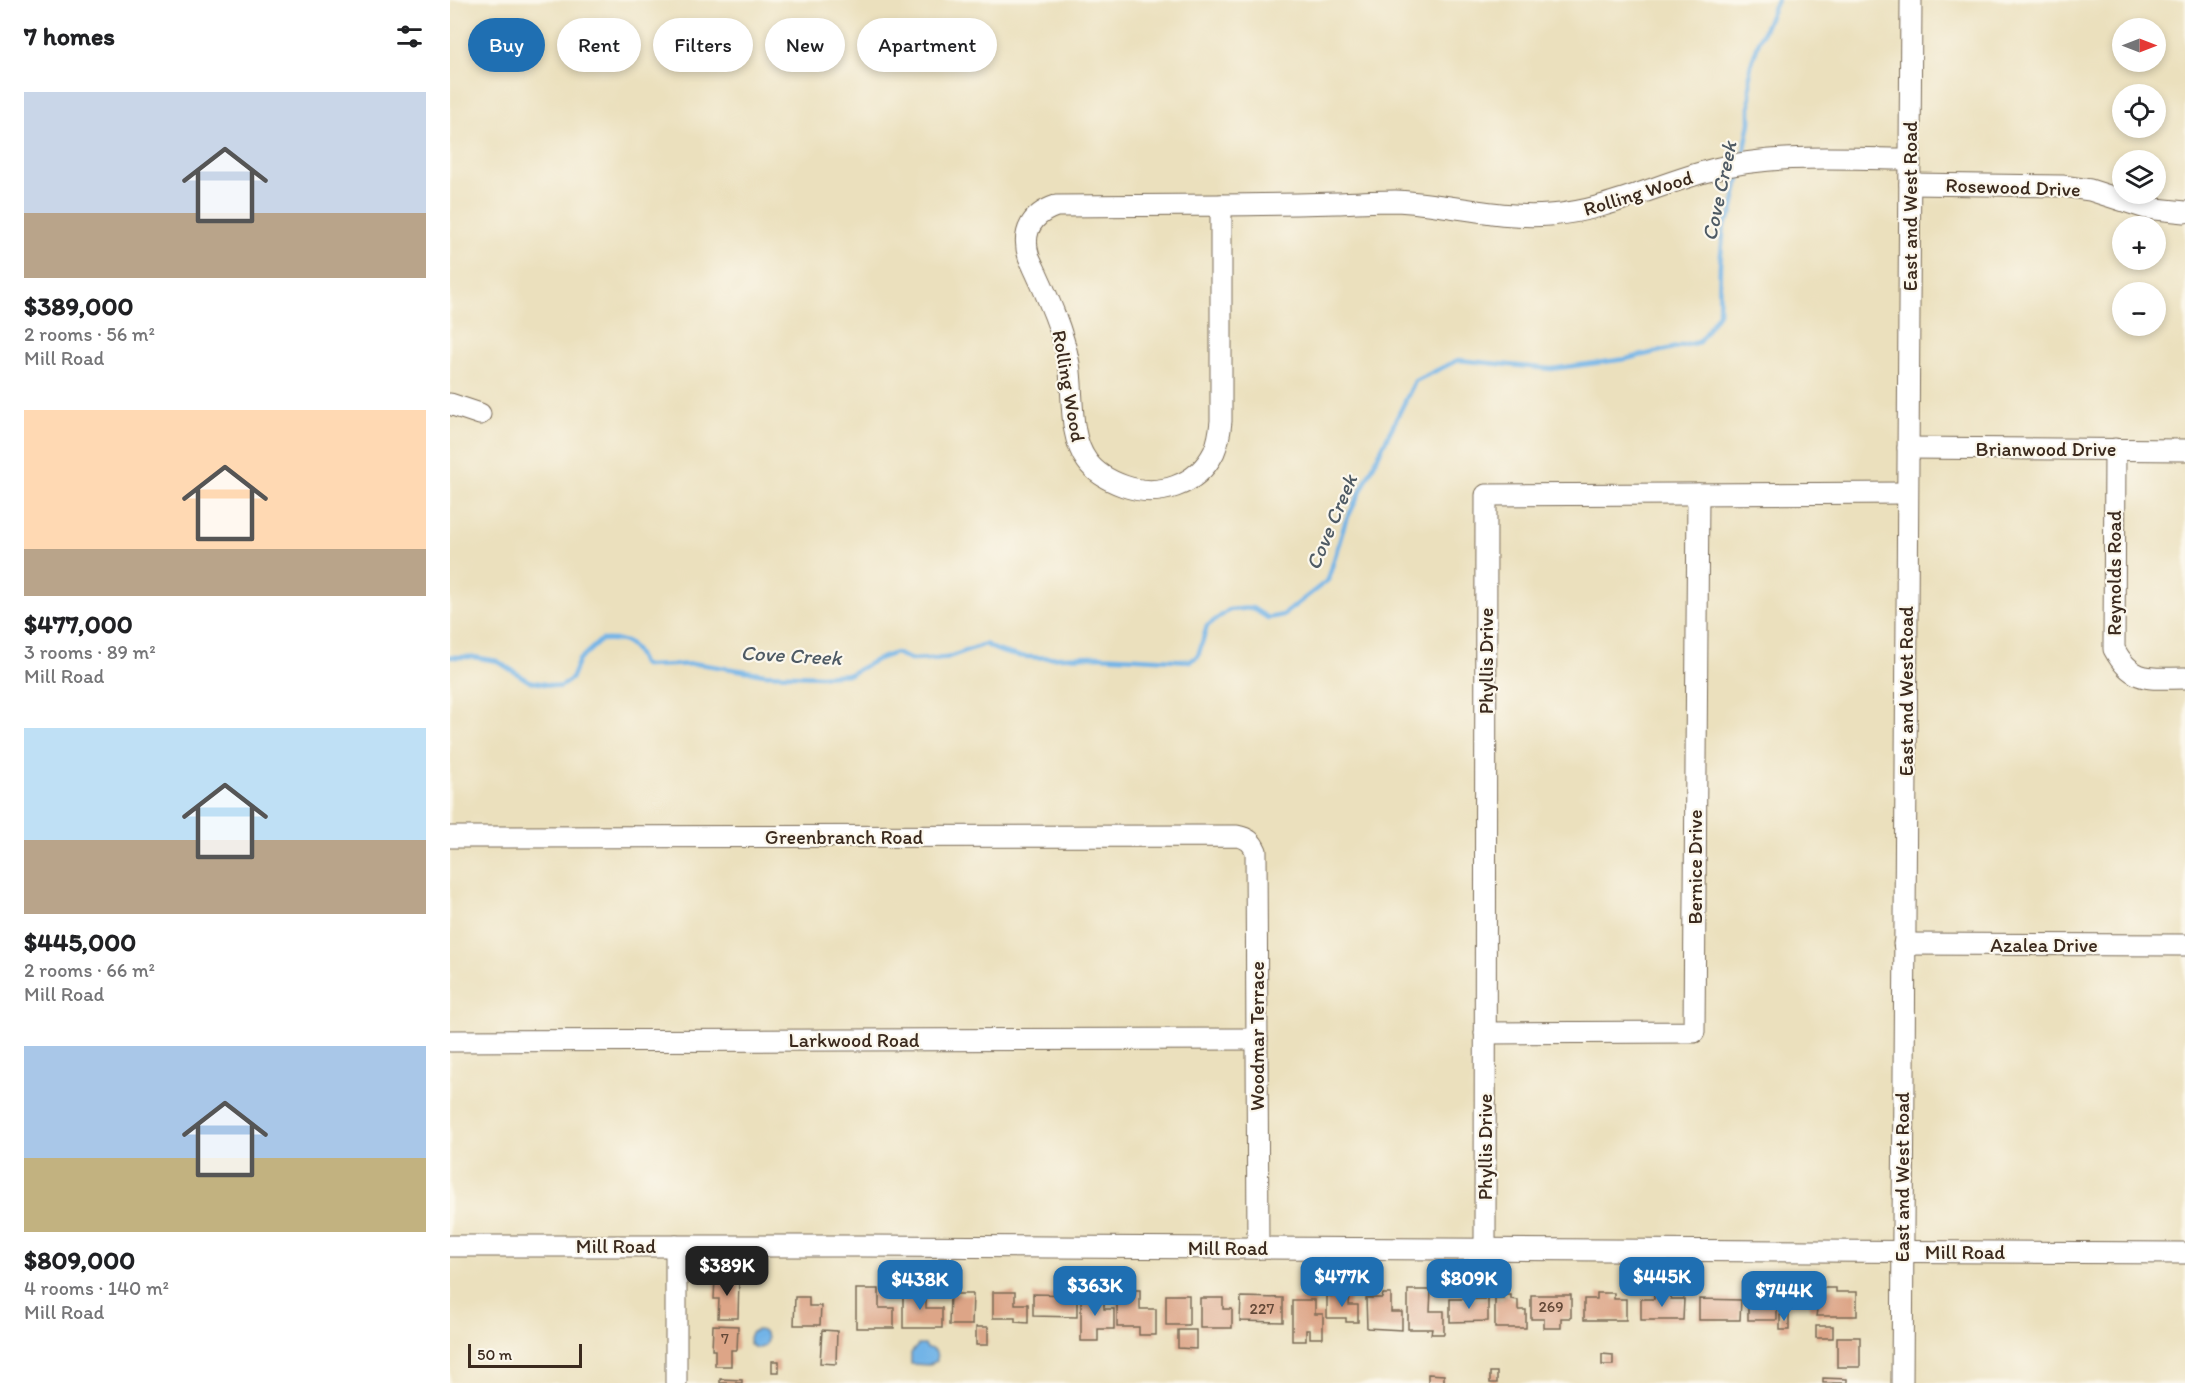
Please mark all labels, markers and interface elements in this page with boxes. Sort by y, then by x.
chip: Buy [468,18,545,72]
chip: Rent [557,18,641,72]
chip: Filters [653,18,753,72]
chip: New [765,18,845,72]
chip: Apartment [857,18,997,72]
north arrow [2112,18,2166,72]
map controls [2112,18,2166,336]
text: 7 homes [24,20,115,52]
icon: filters [393,20,426,53]
button: locate [2112,84,2166,138]
street label: East and West Road [1898,121,1922,291]
icon: home [171,131,279,239]
water label: Cove Creek [1696,138,1742,243]
button: layers [2112,150,2166,204]
street label: Rolling Wood [1580,165,1696,221]
street label: Rosewood Drive [1945,173,2081,201]
button: + [2112,216,2166,270]
button: − [2112,282,2166,336]
text: $389,000 [24,290,133,322]
text: 2 rooms · 56 m² [24,322,155,346]
street label: Rolling Wood [1047,328,1091,444]
text: Mill Road [24,346,104,370]
street label: Brianwood Drive [1976,437,2116,461]
icon: home [171,449,279,557]
water label: Cove Creek [1300,470,1363,573]
street label: Reynolds Road [2102,510,2126,636]
street label: East and West Road [1894,606,1918,776]
text: $477,000 [24,608,133,640]
street label: Phyllis Drive [1474,608,1498,714]
text: 3 rooms · 89 m² [24,640,156,664]
water label: Cove Creek [740,640,843,670]
text: Mill Road [24,664,104,688]
icon: home [171,767,279,875]
street label: Bernice Drive [1683,810,1707,924]
street label: Greenbranch Road [765,825,923,849]
text: $445,000 [24,926,136,958]
street label: Azalea Drive [1990,933,2098,957]
text: 2 rooms · 66 m² [24,958,155,982]
street label: Woodmar Terrace [1245,961,1269,1111]
text: Mill Road [24,982,104,1006]
street label: Larkwood Road [789,1028,920,1052]
icon: home [171,1085,279,1193]
street label: East and West Road [1890,1092,1914,1262]
street label: Phyllis Drive [1473,1094,1497,1200]
street label: Mill Road [576,1234,656,1258]
street label: Mill Road [1188,1236,1268,1260]
street label: Mill Road [1925,1240,2005,1264]
text: $809,000 [24,1244,135,1276]
pin: $389K [685,1246,769,1297]
text: $389K [699,1253,755,1277]
pin: $477K [1300,1257,1384,1308]
pin: $445K [1620,1257,1704,1308]
pin: $809K [1427,1259,1511,1310]
pin: $438K [878,1260,962,1311]
text: $477K [1315,1264,1369,1288]
text: $445K [1633,1264,1691,1288]
pin: $363K [1053,1266,1137,1317]
text: $809K [1441,1266,1497,1290]
text: $438K [892,1267,948,1291]
pin: $744K [1742,1271,1826,1322]
text: $363K [1067,1273,1123,1297]
text: 4 rooms · 140 m² [24,1276,169,1300]
text: $744K [1756,1278,1812,1302]
house number: 269 [1538,1297,1564,1316]
house number: 227 [1250,1299,1274,1318]
text: Mill Road [24,1300,104,1324]
house number: 7 [721,1329,729,1348]
scale bar [468,1341,582,1368]
text: 50 m [477,1345,512,1364]

